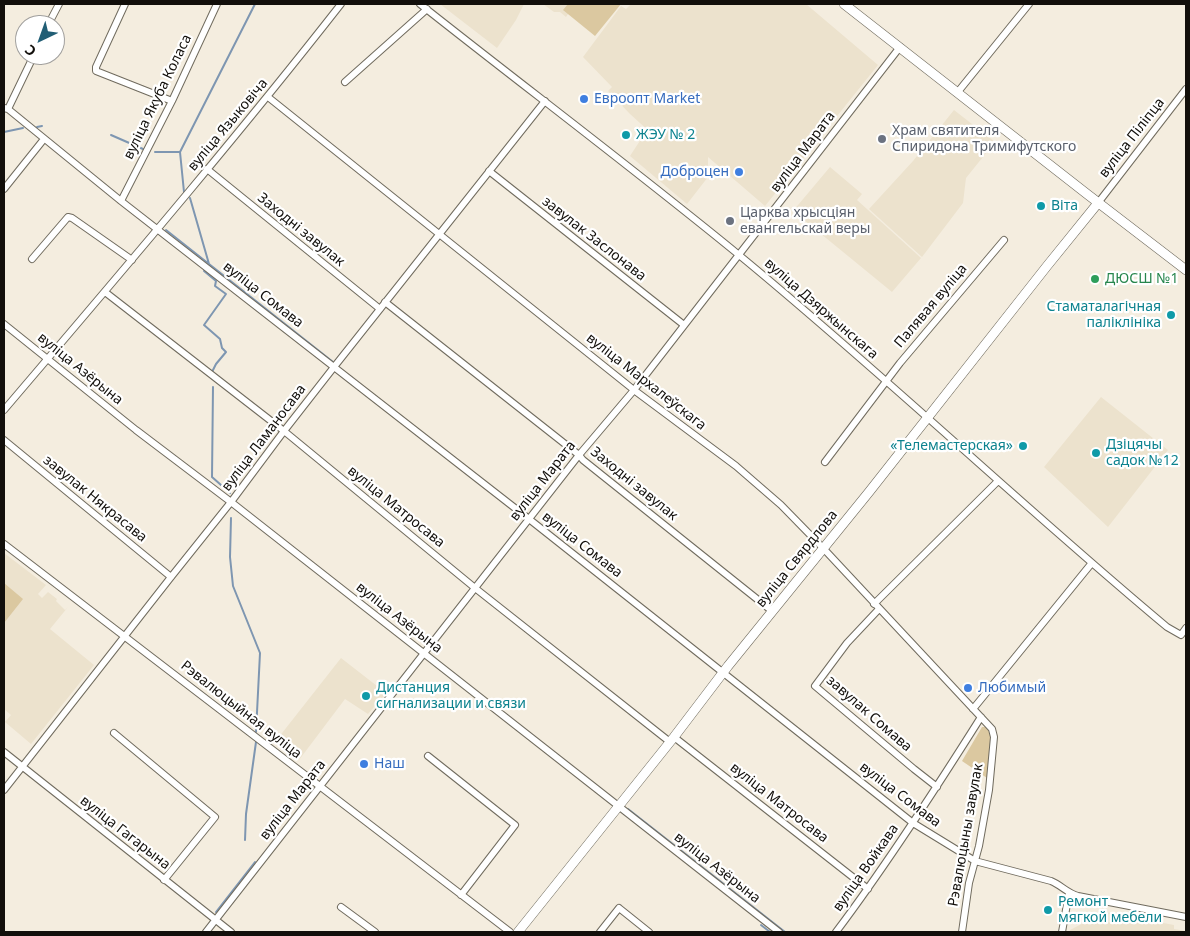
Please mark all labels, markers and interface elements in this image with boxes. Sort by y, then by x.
north arrow [15,15,65,65]
street label: вуліца Якуба Коласа [120,32,196,162]
text: С [21,41,40,61]
street label: вуліца Языковіча [184,75,272,175]
place label: Евроопт Market [594,91,700,107]
marker: Евроопт Market [578,93,590,105]
street label: вуліца Піліпца [1096,95,1168,181]
street label: вуліца Марата [767,108,839,196]
place label: Храм святителя Спиридона Тримифутского [892,123,1076,156]
place label: ЖЭУ № 2 [636,127,695,143]
marker: ЖЭУ № 2 [620,129,632,141]
marker: Храм святителя Спиридона Тримифутского [876,133,888,145]
place label: Доброцен [660,164,729,180]
marker: Доброцен [733,166,745,178]
street label: Заходні завулак [254,190,348,270]
street label: завулак Заслонава [539,193,649,285]
place label: Віта [1051,198,1078,214]
marker: Віта [1035,200,1047,212]
place label: Царква хрысціян евангельскай веры [740,205,870,238]
marker: Царква хрысціян евангельскай веры [724,215,736,227]
street label: вуліца Дзяржынскага [761,255,881,363]
street label: вуліца Сомава [219,258,307,332]
street label: Палявая вуліца [891,261,971,351]
place label: ДЮСШ №1 [1105,271,1179,287]
marker: ДЮСШ №1 [1089,273,1101,285]
place label: Стаматалагічная паліклініка [1047,299,1161,332]
marker: Стаматалагічная паліклініка [1165,309,1177,321]
street label: вуліца Азёрына [34,329,126,409]
street label: вуліца Мархалеўскага [583,330,709,434]
street label: вуліца Ламаносава [218,381,310,495]
place label: Дзіцячы садок №12 [1106,437,1179,470]
street label: вуліца Марата [507,438,579,524]
place label: «Телемастерская» [890,438,1013,454]
marker: «Телемастерская» [1017,440,1029,452]
street label: Заходні завулак [587,444,681,524]
marker: Дзіцячы садок №12 [1090,447,1102,459]
street label: завулак Някрасава [40,452,150,546]
street label: вуліца Матросава [344,463,448,551]
street label: вуліца Свярдлова [753,507,841,611]
street label: вуліца Сомава [538,508,626,582]
street label: вуліца Азёрына [352,579,446,657]
street label: Рэвалюцыйная вуліца [177,658,305,762]
street label: завулак Сомава [823,672,915,756]
place label: Дистанция сигнализации и связи [376,680,526,712]
place label: Любимый [978,680,1046,696]
marker: Любимый [962,682,974,694]
marker: Дистанция сигнализации и связи [360,690,372,702]
place label: Наш [374,756,405,772]
street label: вуліца Марата [257,757,329,843]
marker: Наш [358,758,370,770]
street label: вуліца Матросава [727,759,831,847]
street label: вуліца Сомава [856,759,944,831]
street label: Рэвалюцыны завулак [945,762,987,908]
street label: вуліца Гагарына [77,793,173,873]
street label: вуліца Войкава [830,821,902,915]
street label: вуліца Азёрына [670,829,764,907]
place label: Ремонт мягкой мебели [1058,894,1162,926]
marker: Ремонт мягкой мебели [1042,904,1054,916]

